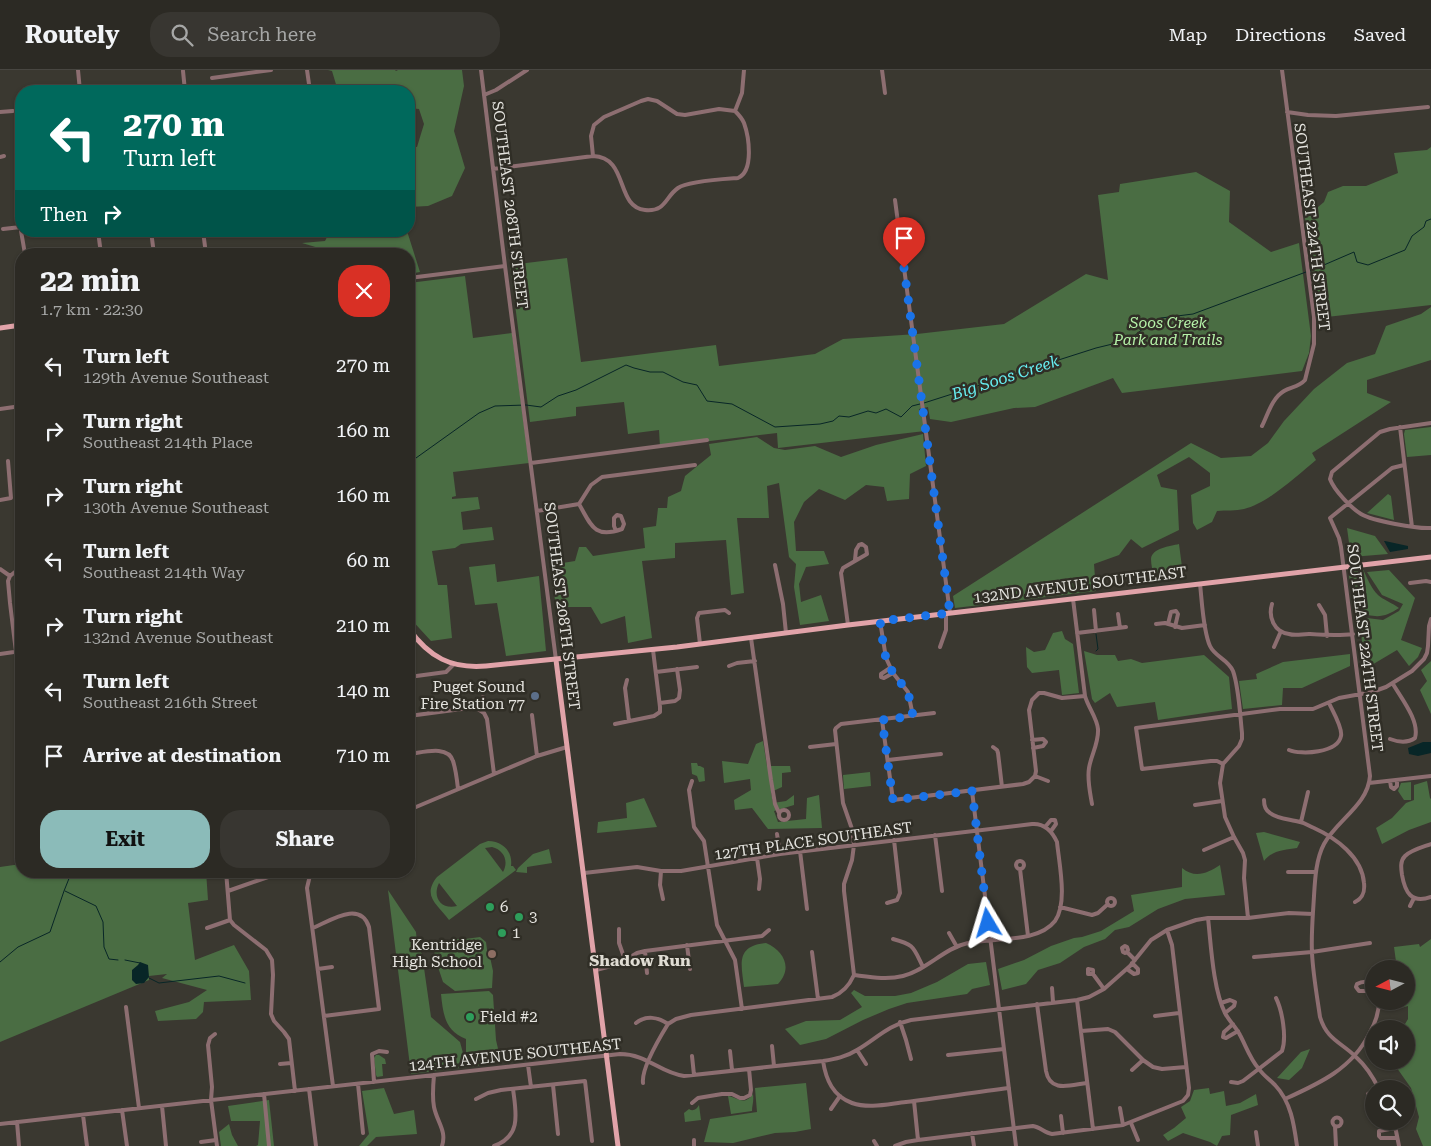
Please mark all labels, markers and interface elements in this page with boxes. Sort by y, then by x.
search box [150,12,500,57]
text: Routely [25,21,120,49]
icon: search [168,21,196,49]
text: Search here [208,23,316,46]
text: Map [1169,24,1207,45]
text: Directions [1235,24,1326,45]
text: Saved [1354,24,1406,45]
street label: SOUTHEAST 208TH STREET [488,100,532,310]
text: 270 m [123,104,224,145]
icon: left [40,105,105,170]
street label: SOUTHEAST 224TH STREET [1290,122,1334,332]
text: Turn left [123,146,216,171]
icon: right [98,200,126,228]
text: Then [40,203,88,226]
pin [883,217,925,268]
icon: arrive [890,224,918,252]
text: 22 min [40,263,140,298]
button: close [338,265,390,317]
text: 1.7 km · 22:30 [40,300,143,319]
park label: Soos Creek Park and Trails [1112,314,1223,349]
text: Turn left [83,345,169,368]
water label: Big Soos Creek [948,351,1062,404]
icon: left [40,352,68,380]
text: 270 m [336,354,390,377]
text: 129th Avenue Southeast [83,368,269,387]
text: Turn right [83,410,183,433]
icon: right [40,417,68,445]
text: 160 m [336,419,390,442]
text: Southeast 214th Place [83,433,253,452]
text: Turn right [83,475,183,498]
icon: right [40,482,68,510]
text: 160 m [336,484,390,507]
text: 130th Avenue Southeast [83,498,269,517]
street label: SOUTHEAST 208TH STREET [540,501,584,711]
text: Turn left [83,540,169,563]
street label: SOUTHEAST 224TH STREET [1343,543,1387,753]
icon: left [40,547,68,575]
text: 60 m [347,549,390,572]
text: Southeast 214th Way [83,563,245,582]
street label: 132ND AVENUE SOUTHEAST [972,563,1188,607]
text: Turn right [83,605,183,628]
icon: right [40,612,68,640]
text: 210 m [336,614,390,637]
text: 132nd Avenue Southeast [83,628,273,647]
text: Turn left [83,670,169,693]
icon: left [40,677,68,705]
place label: Puget Sound Fire Station 77 [421,678,525,713]
text: 140 m [336,679,390,702]
marker: Puget Sound Fire Station 77 [529,690,541,702]
text: Southeast 216th Street [83,693,257,712]
icon: arrive [40,742,68,770]
text: Arrive at destination [83,744,281,767]
text: 710 m [336,744,390,767]
button: Exit [40,810,210,868]
button: Share [220,810,390,868]
street label: 127TH PLACE SOUTHEAST [713,818,913,864]
position arrow [961,896,1013,948]
place label: 6 [500,898,508,916]
marker: 6 [484,901,496,913]
place label: 3 [529,908,537,926]
marker: 3 [513,911,525,923]
place label: 1 [512,924,520,942]
marker: 1 [496,927,508,939]
place label: Kentridge High School [392,936,482,971]
marker: Kentridge High School [486,948,498,960]
district label: Shadow Run [589,951,691,970]
north arrow [1365,960,1415,1010]
map controls [1365,960,1415,1130]
place label: Field #2 [480,1008,538,1026]
marker: Field #2 [464,1011,476,1023]
button: sound [1365,1020,1415,1070]
street label: 124TH AVENUE SOUTHEAST [408,1035,622,1075]
button: search [1365,1080,1415,1130]

